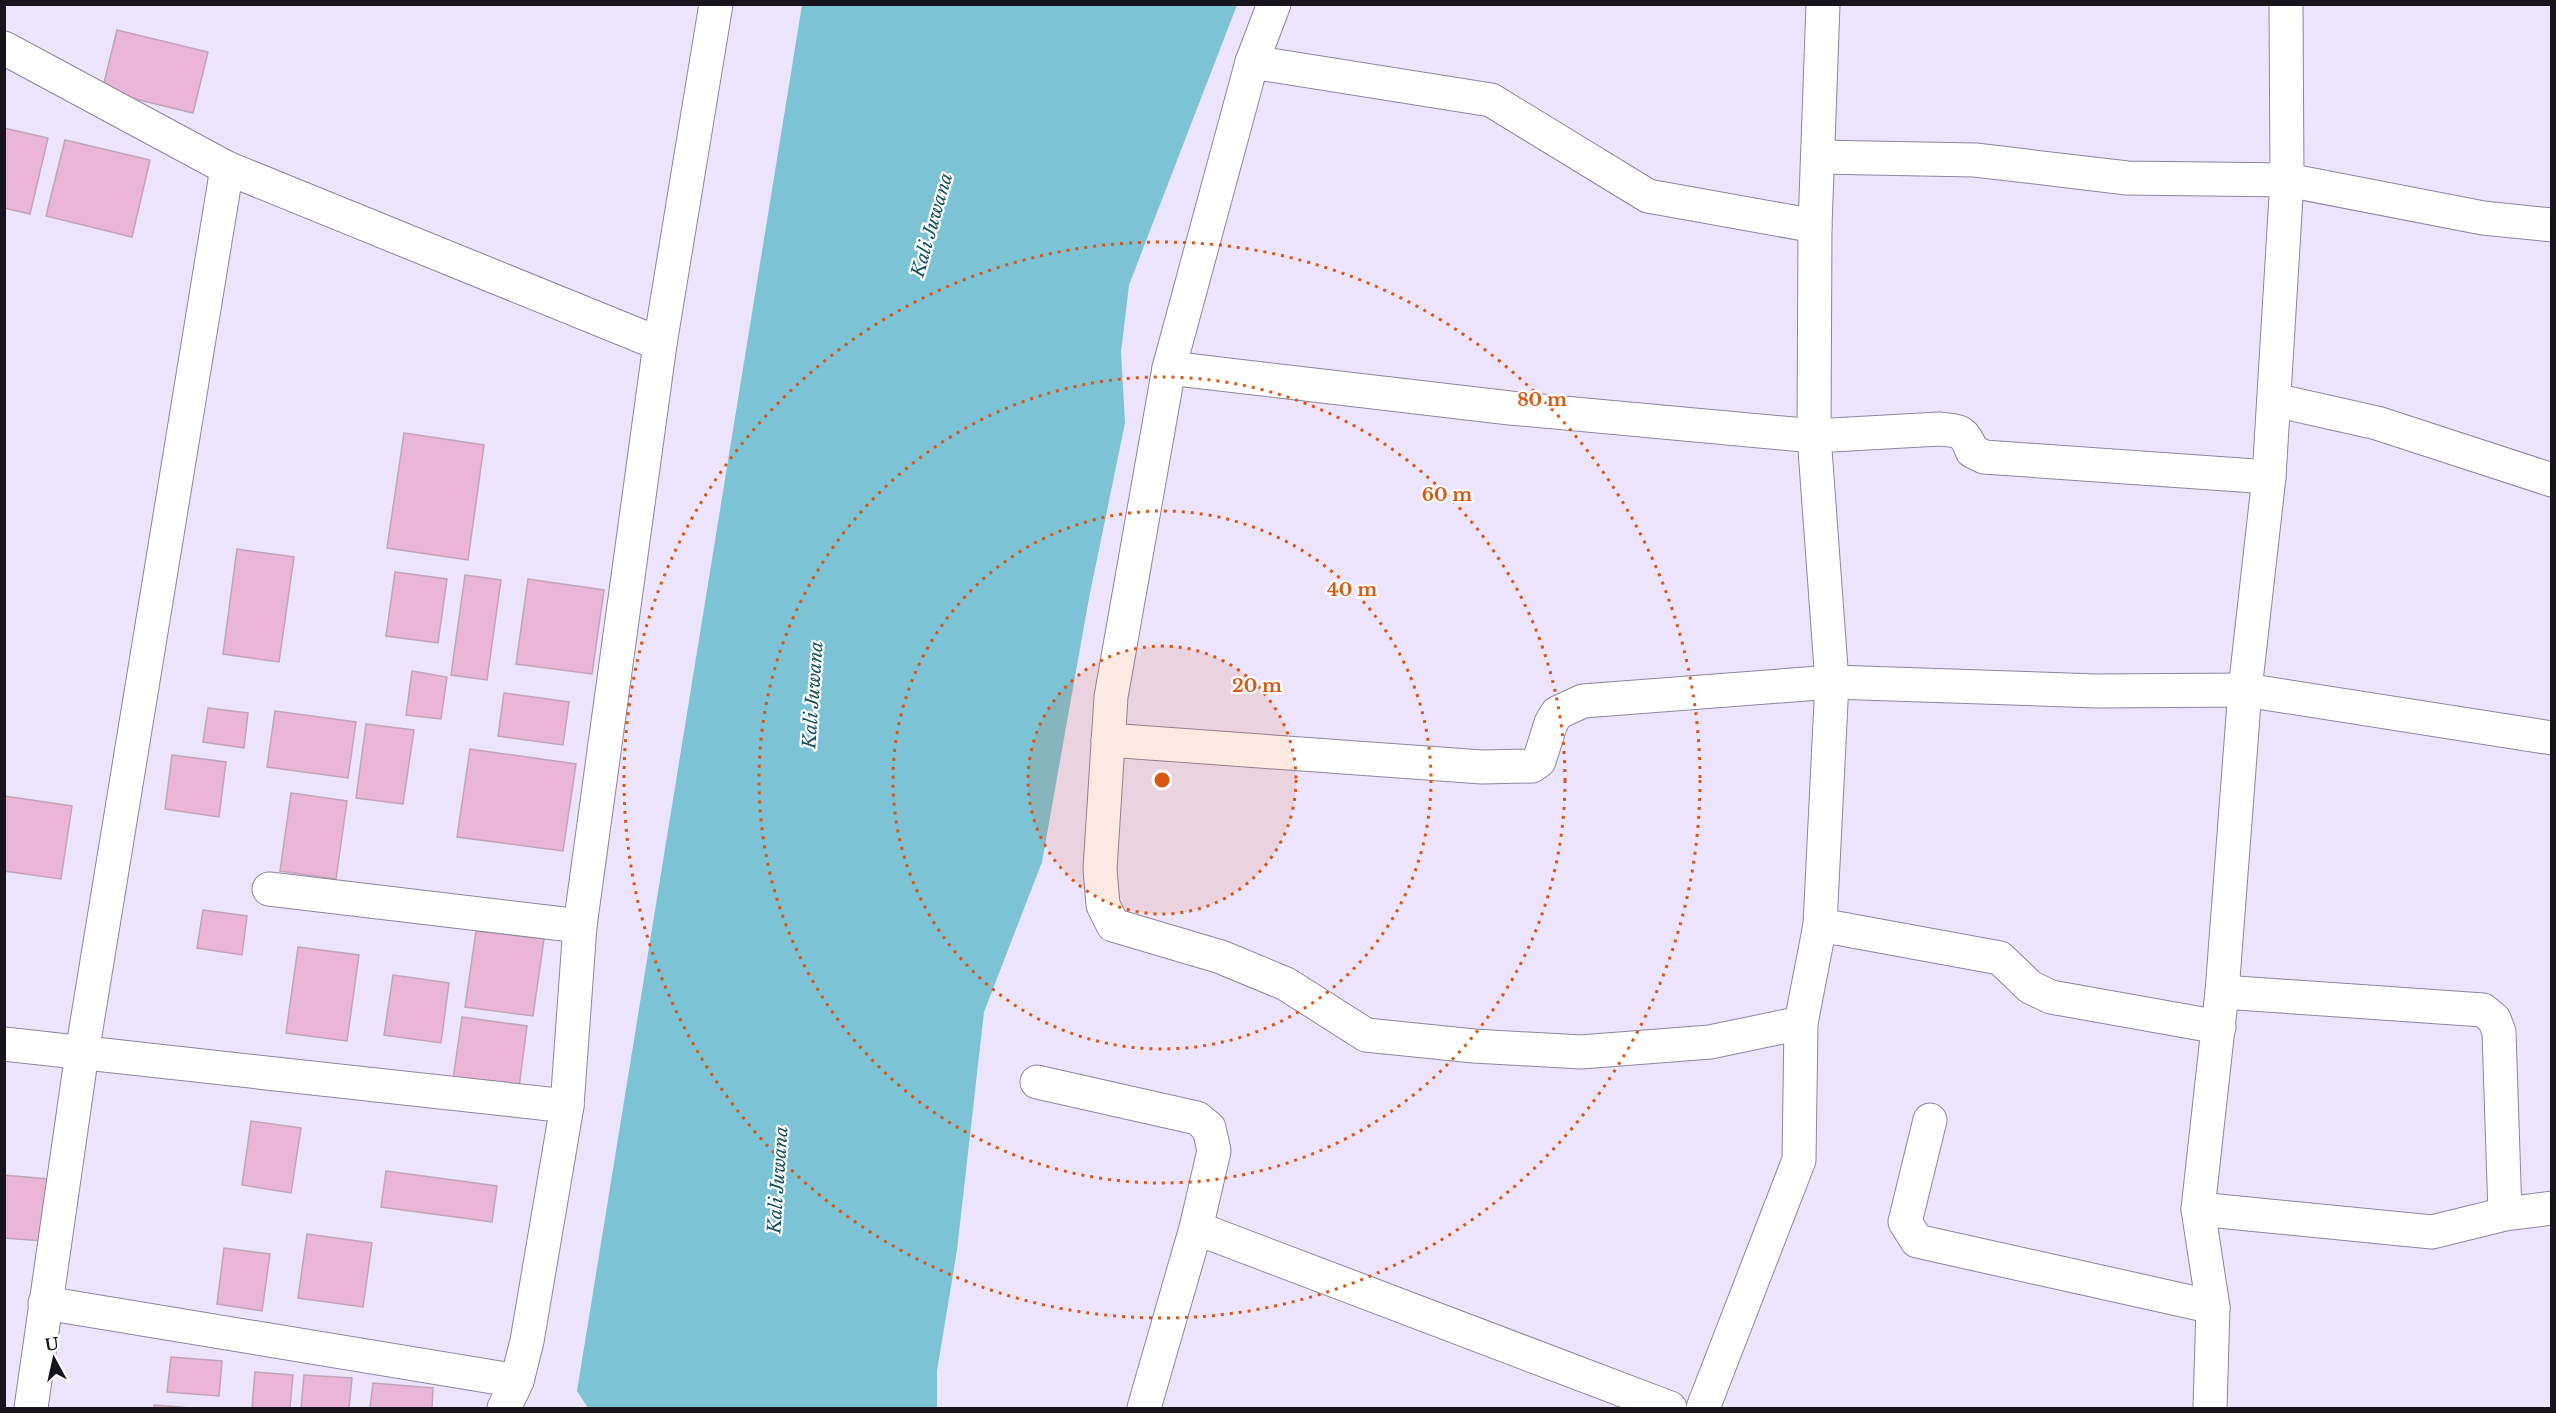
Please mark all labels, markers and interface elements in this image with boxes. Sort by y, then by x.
water label: Kali Juwana [906,170,957,281]
text: 80 m [1517,389,1567,411]
text: 60 m [1422,484,1472,506]
text: 40 m [1327,579,1377,601]
water label: Kali Juwana [798,641,828,750]
text: 20 m [1232,675,1282,697]
centre of rings [1152,770,1172,790]
water label: Kali Juwana [763,1126,793,1235]
north arrow [24,1329,84,1389]
text: U [44,1333,60,1355]

